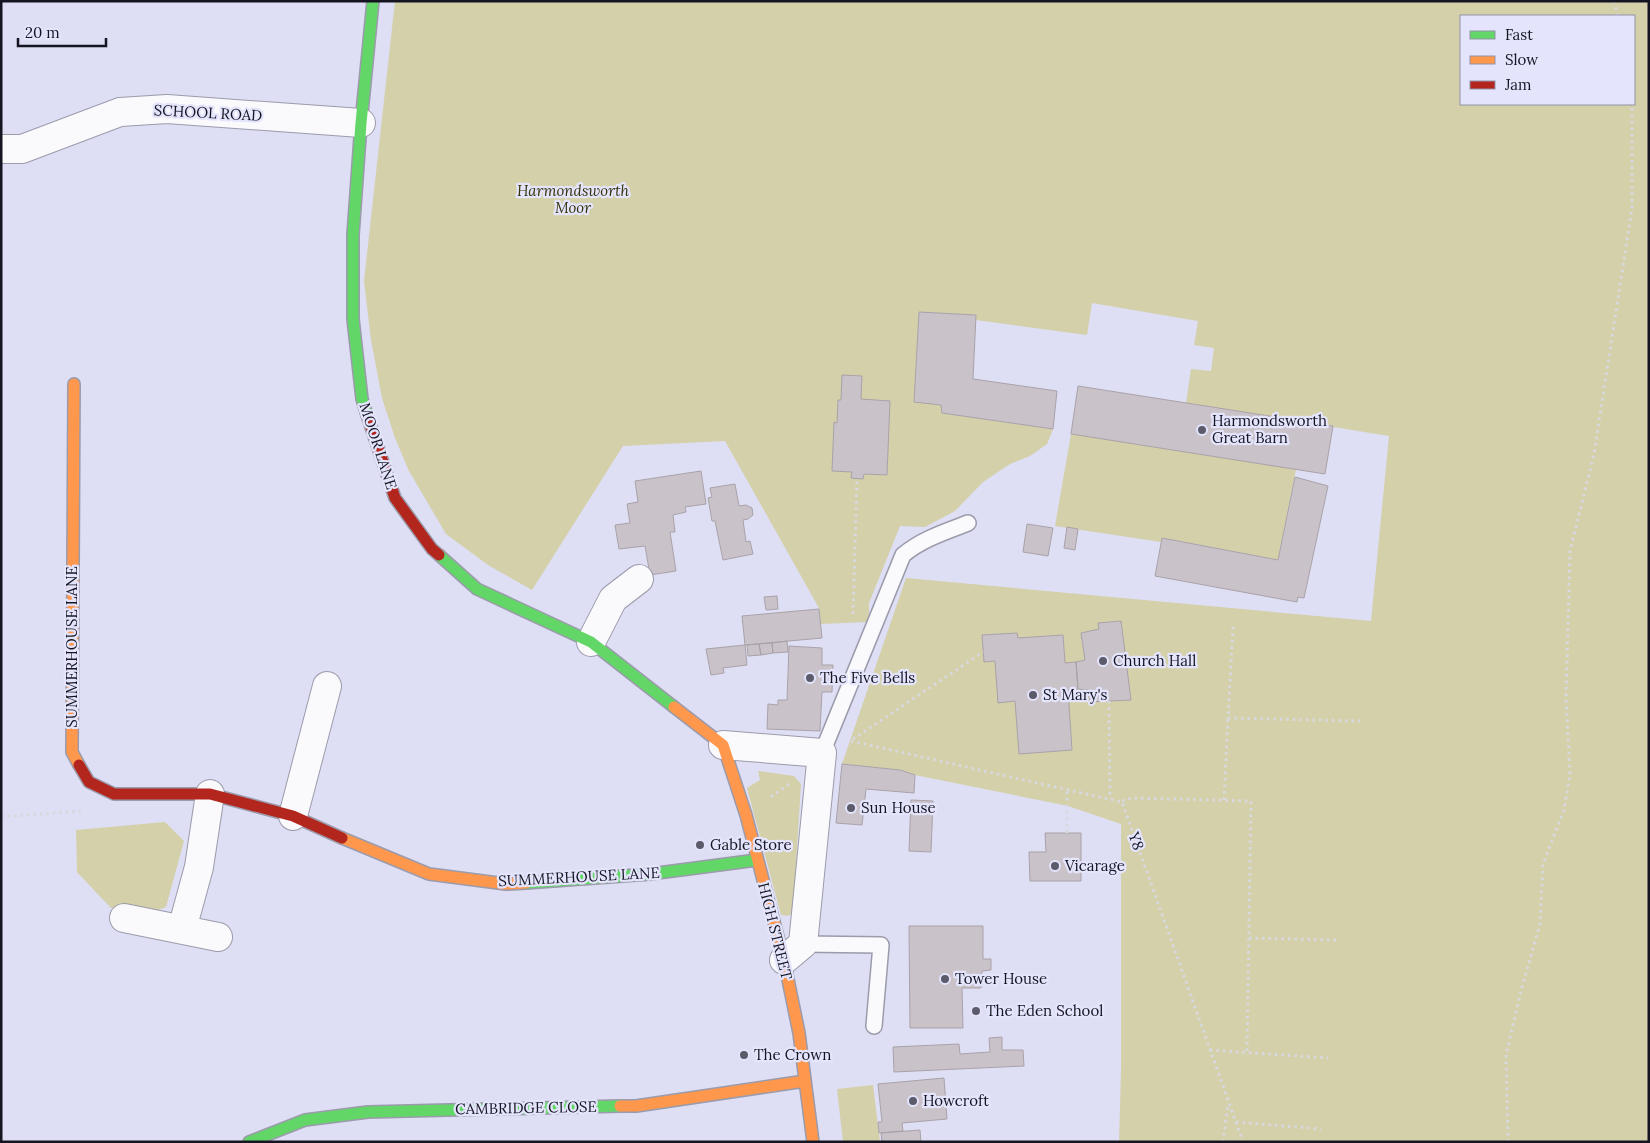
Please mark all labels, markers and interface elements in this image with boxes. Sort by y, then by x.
scale bar [18,15,105,47]
legend [1460,15,1635,105]
text: 20 m [25,23,60,42]
text: Fast [1505,25,1533,44]
text: Slow [1505,50,1538,69]
text: Jam [1504,75,1532,94]
street label: SCHOOL ROAD [153,100,263,125]
park label: Harmondsworth Moor [517,181,629,217]
street label: MOOR LANE [356,400,401,491]
place label: Harmondsworth Great Barn [1212,411,1327,447]
marker: Harmondsworth Great Barn [1196,424,1208,436]
street label: SUMMERHOUSE LANE [62,566,81,728]
place label: Church Hall [1113,651,1196,670]
marker: Church Hall [1097,655,1109,667]
place label: The Five Bells [820,668,915,687]
marker: The Five Bells [804,672,816,684]
place label: St Mary's [1043,685,1107,704]
marker: St Mary's [1027,689,1039,701]
place label: Sun House [861,798,936,817]
marker: Sun House [845,802,857,814]
street label: Y8 [1124,828,1148,852]
place label: Gable Store [710,835,792,854]
marker: Gable Store [694,839,706,851]
place label: Vicarage [1064,856,1125,875]
marker: Vicarage [1049,860,1061,872]
street label: SUMMERHOUSE LANE [498,863,660,890]
street label: HIGH STREET [754,880,797,982]
place label: Tower House [955,969,1047,988]
marker: Tower House [939,973,951,985]
place label: The Eden School [986,1001,1103,1020]
marker: The Eden School [970,1005,982,1017]
place label: The Crown [754,1045,831,1064]
marker: The Crown [738,1049,750,1061]
place label: Howcroft [923,1091,989,1110]
marker: Howcroft [907,1095,919,1107]
street label: CAMBRIDGE CLOSE [455,1097,597,1118]

